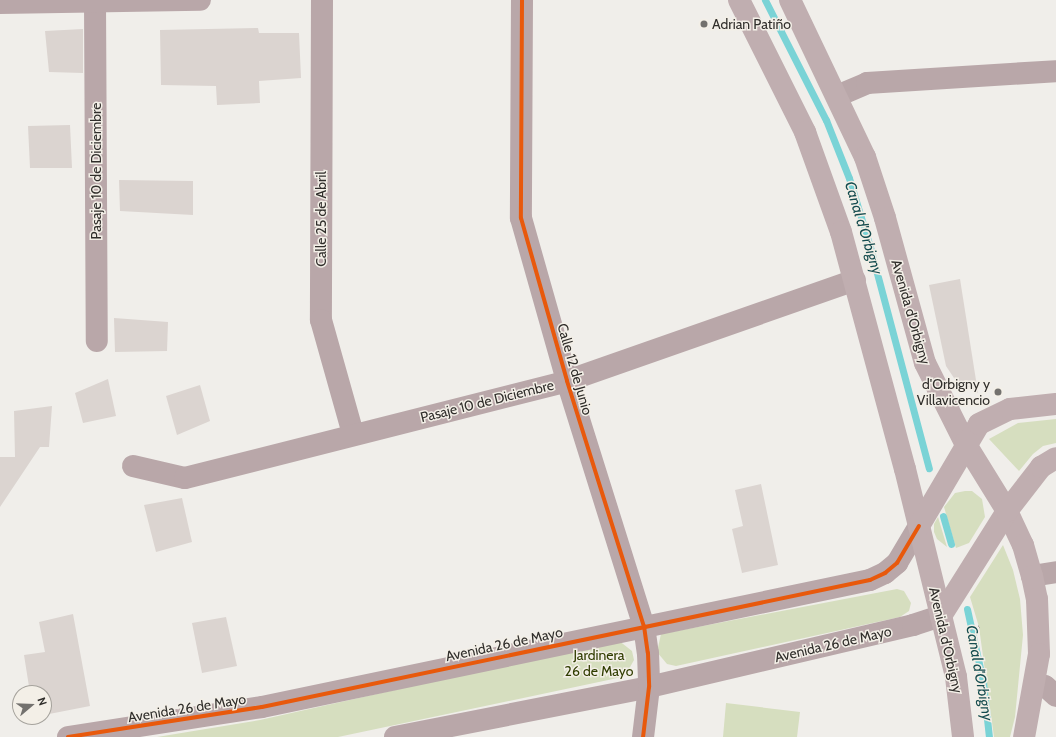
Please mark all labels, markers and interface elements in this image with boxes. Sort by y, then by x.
place label: Adrian Patiño [712,16,791,32]
marker: Adrian Patiño [699,19,709,29]
street label: Pasaje 10 de Diciembre [88,103,104,239]
street label: Calle 25 de Abril [313,171,329,267]
water label: Canal d'Orbigny [840,179,886,277]
street label: Avenida d'Orbigny [888,258,934,366]
street label: Calle 12 de Junio [554,321,596,417]
street label: Pasaje 10 de Diciembre [419,376,555,426]
place label: d'Orbigny y Villavicencio [917,376,990,408]
marker: d'Orbigny y Villavicencio [993,387,1003,397]
street label: Avenida d'Orbigny [926,585,966,695]
street label: Avenida 26 de Mayo [773,622,893,666]
street label: Avenida 26 de Mayo [444,623,564,665]
water label: Canal d'Orbigny [962,624,996,722]
park label: Jardinera 26 de Mayo [565,647,633,680]
north arrow [12,685,52,725]
street label: Avenida 26 de Mayo [127,690,247,726]
text: N [35,695,50,707]

